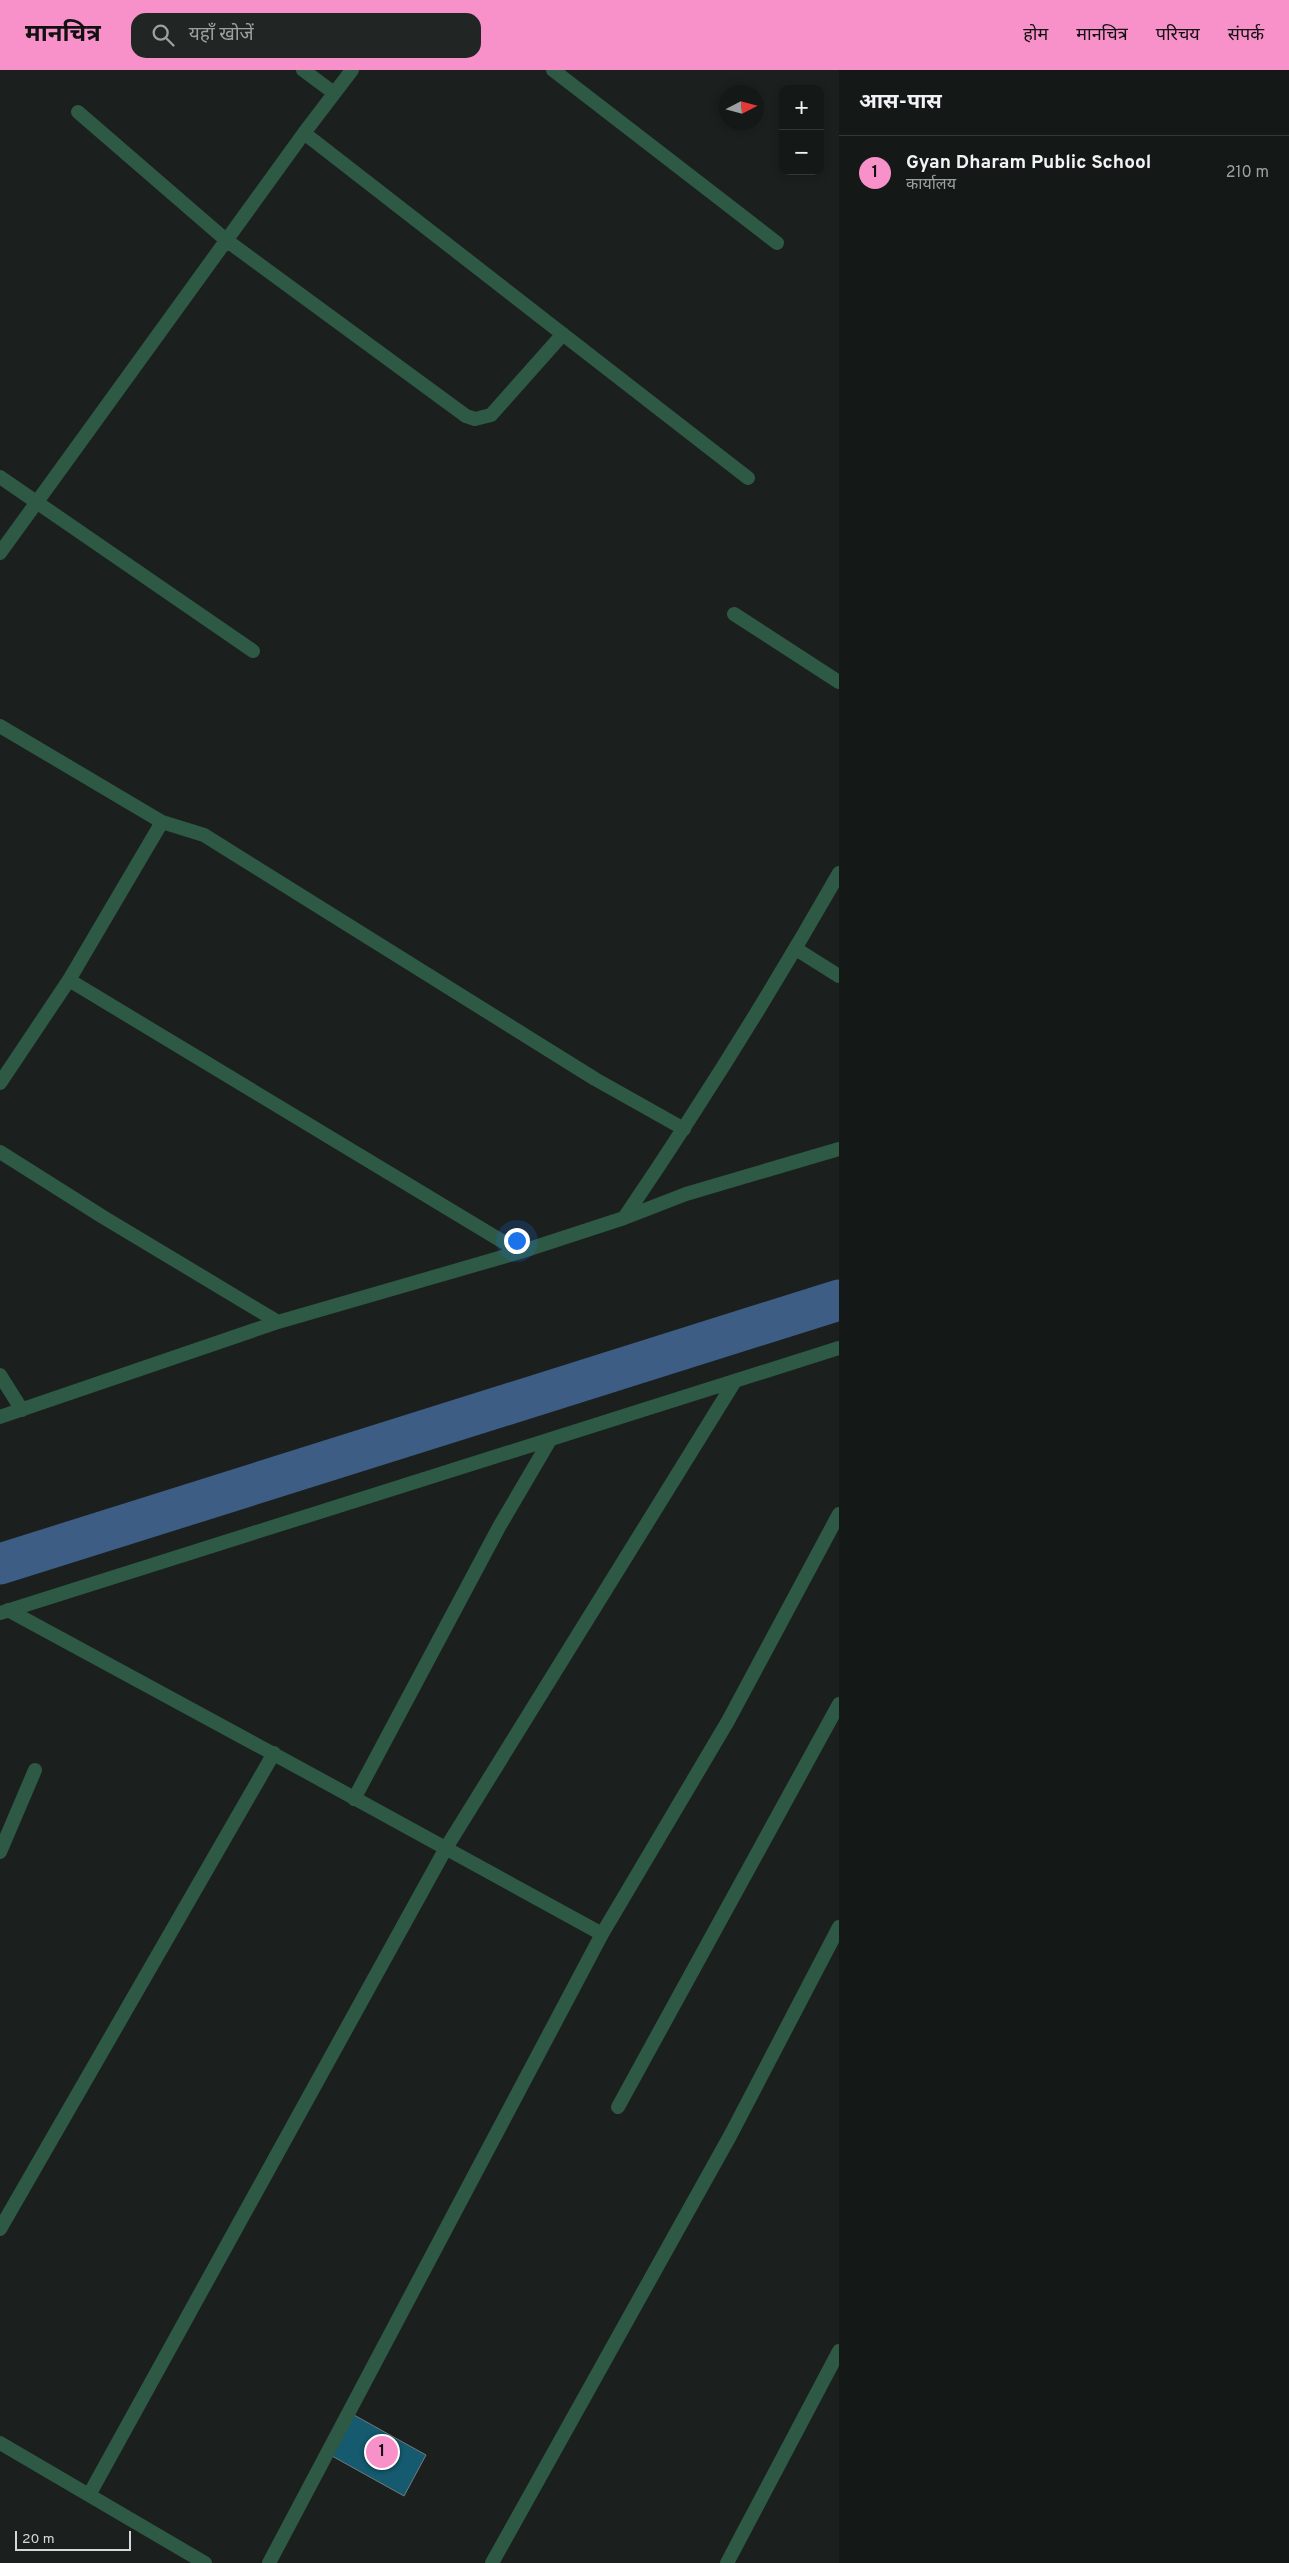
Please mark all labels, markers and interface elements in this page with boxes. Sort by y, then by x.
search box [131,13,481,58]
text: मानचित्र [25,20,101,50]
icon: search [149,21,177,49]
text: यहाँ खोजें [189,23,254,47]
text: होम [1023,24,1048,47]
text: मानचित्र [1076,24,1128,47]
text: परिचय [1156,24,1200,47]
text: संपर्क [1228,24,1264,47]
north arrow [719,85,764,130]
map controls [779,85,824,175]
button: + [779,85,824,130]
text: आस-पास [859,89,942,116]
button: − [779,130,824,175]
text: Gyan Dharam Public School [906,151,1151,175]
text: 1 [872,163,878,183]
text: 210 m [1226,163,1269,183]
text: कार्यालय [906,175,956,195]
your location [504,1228,530,1254]
pin: 1 [366,2433,398,2471]
scale bar [15,2528,131,2551]
text: 20 m [22,2531,55,2548]

